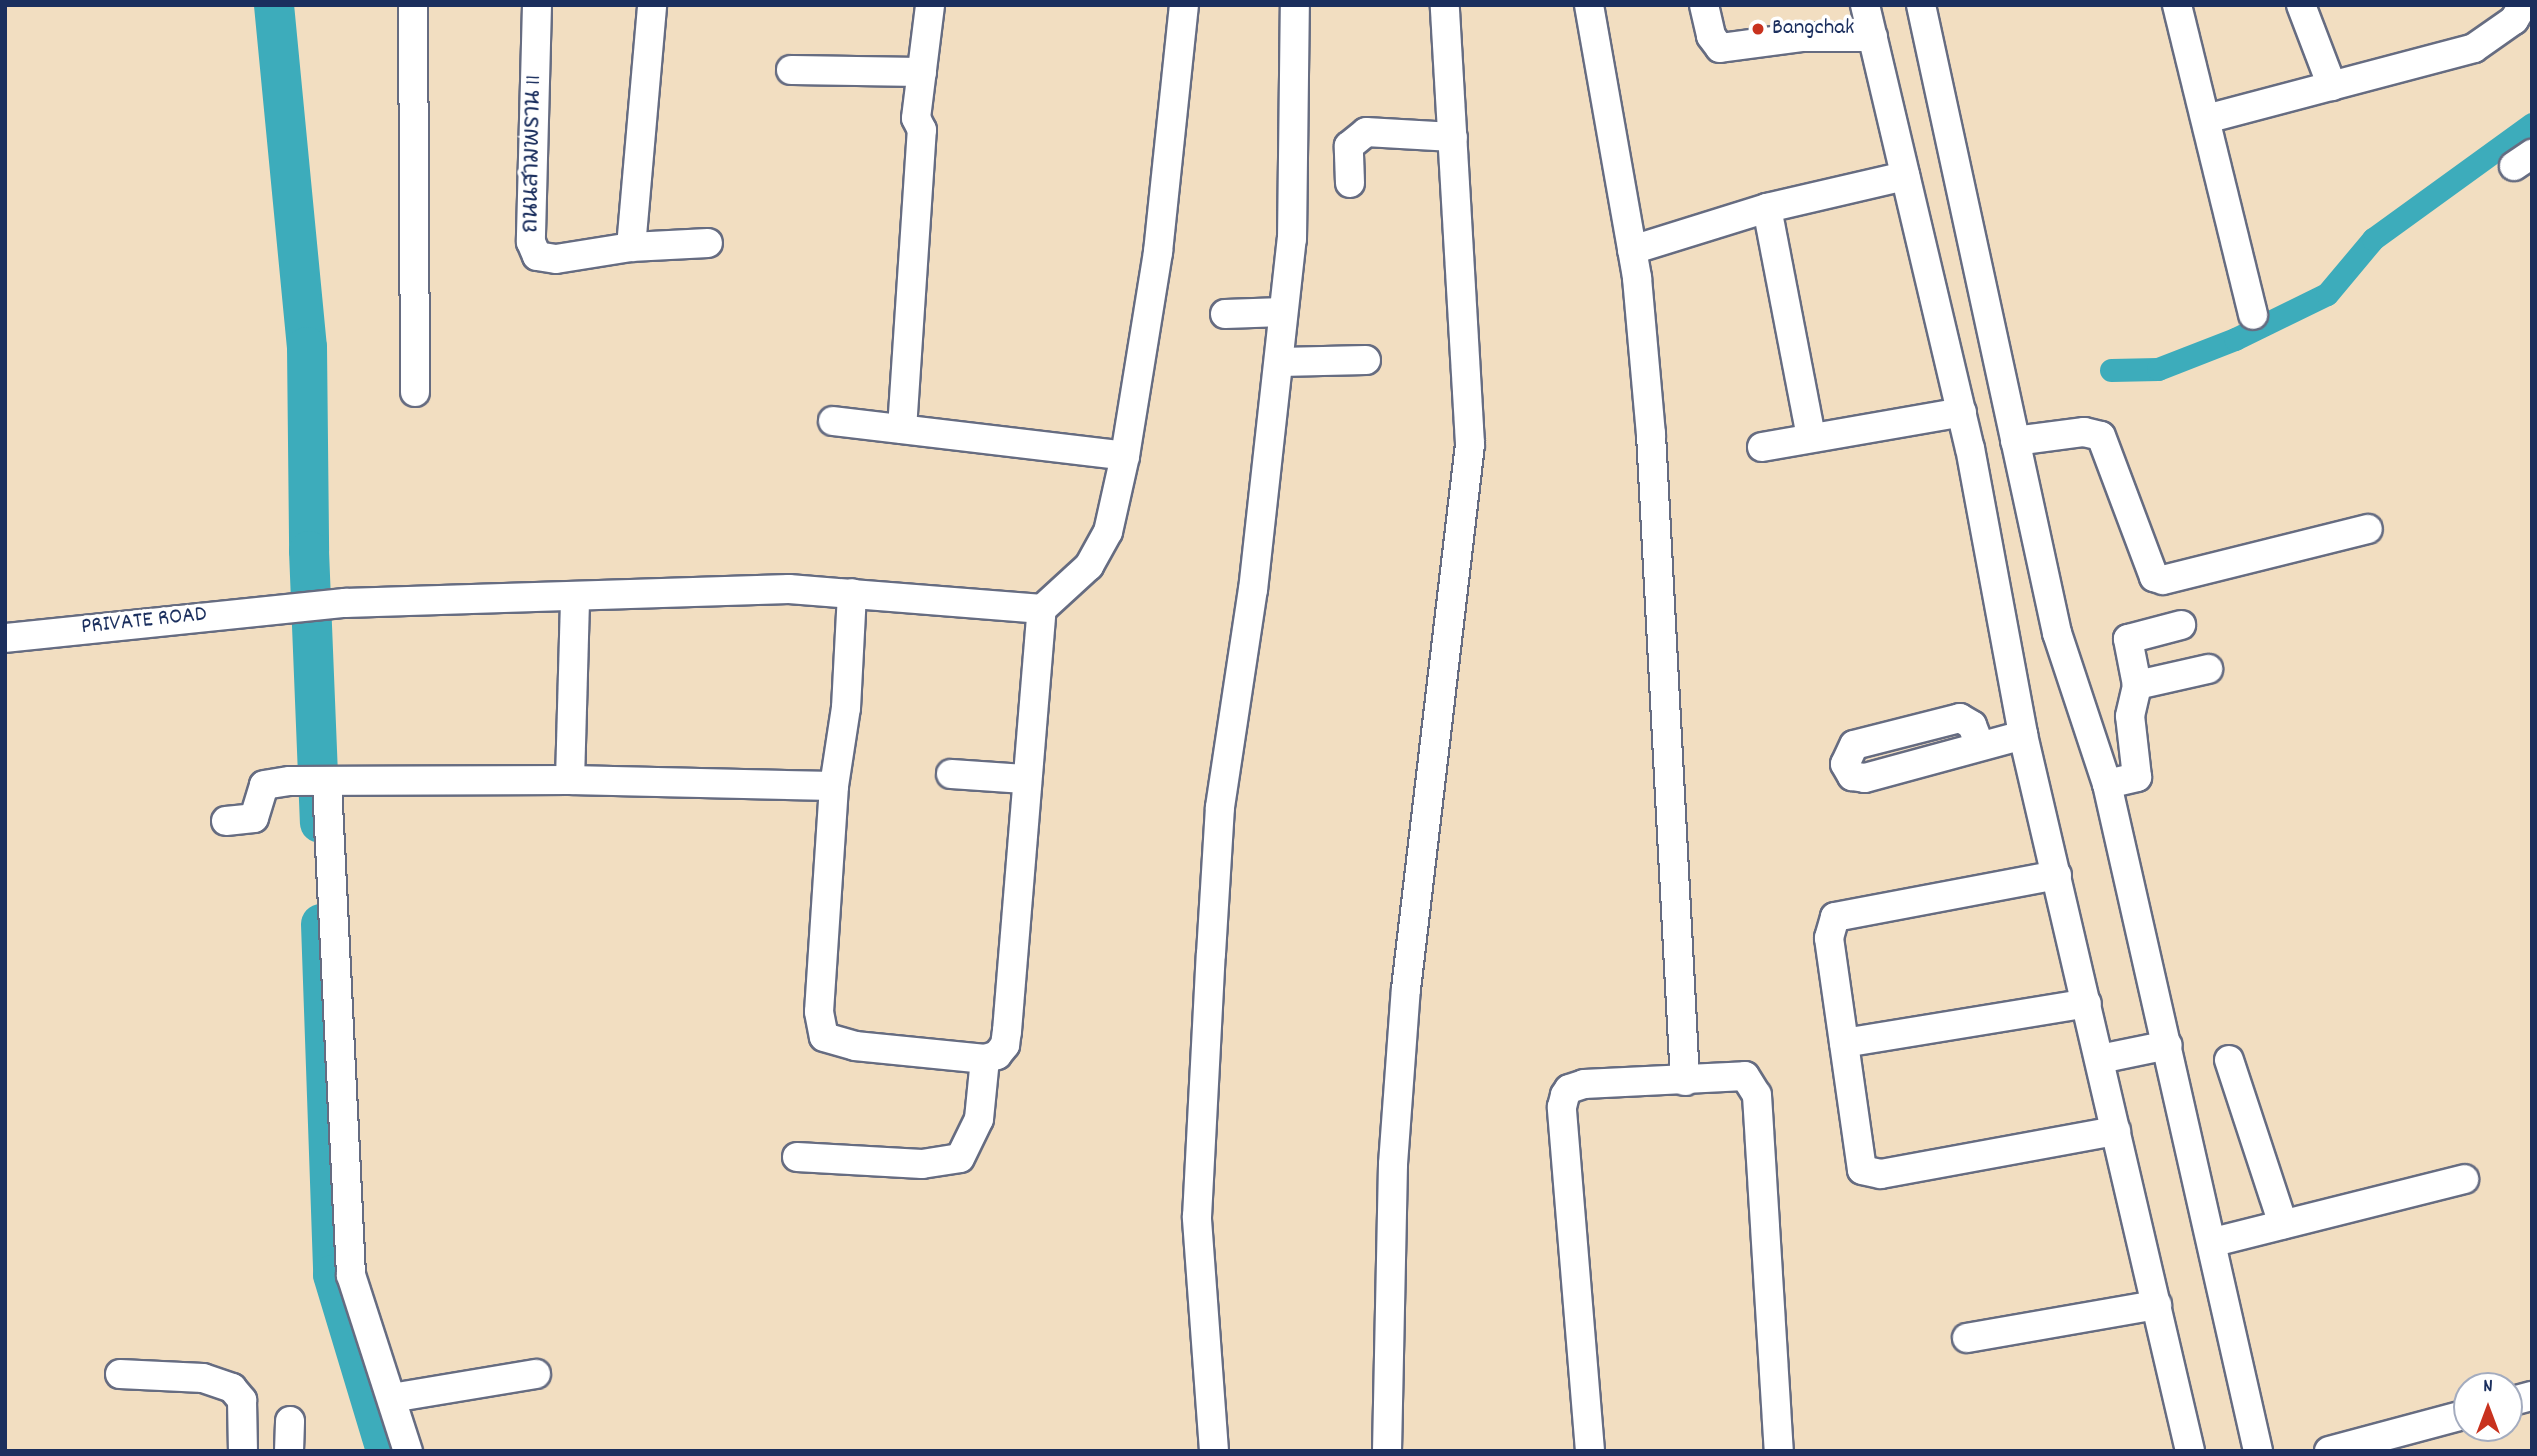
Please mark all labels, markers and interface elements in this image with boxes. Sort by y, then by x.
place label: Bangchak [1772,15,1854,43]
marker: Bangchak [1750,21,1766,37]
street label: ถนนสามพราน 11 [519,75,549,233]
street label: PRIVATE ROAD [80,602,208,642]
north arrow [2453,1372,2523,1442]
text: N [2483,1374,2493,1401]

